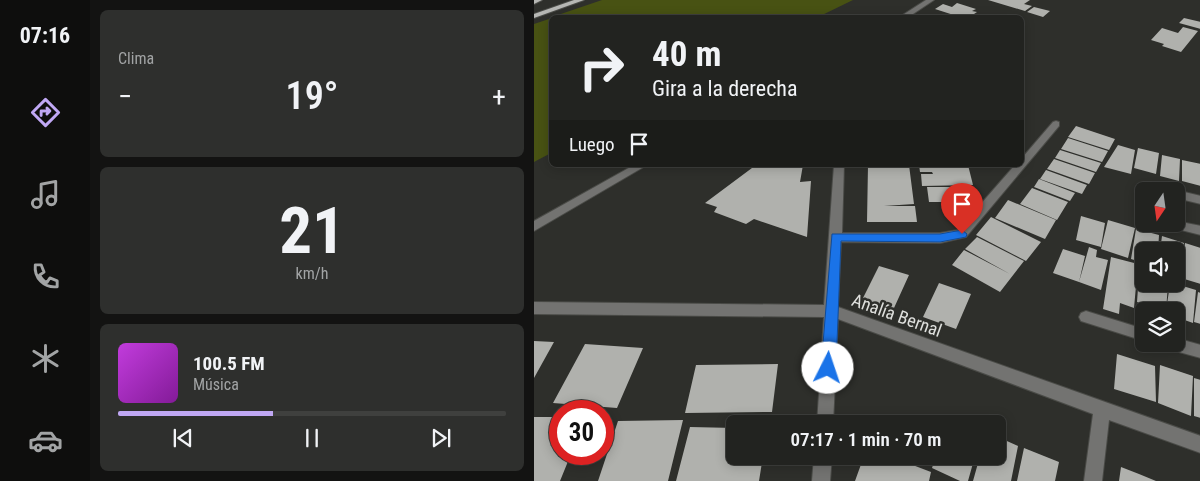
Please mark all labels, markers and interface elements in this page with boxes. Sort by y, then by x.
text: 07:16 [20,23,70,48]
text: 40 m [652,34,721,75]
icon: right [569,35,634,100]
text: Clima [118,49,154,68]
text: 19° [286,74,338,118]
text: Gira a la derecha [652,76,798,101]
text: − [118,80,132,113]
text: + [492,80,506,113]
icon: directions [28,95,63,130]
icon: arrive [625,130,653,158]
text: Luego [569,133,615,156]
icon: music [28,177,63,212]
north arrow [1135,182,1185,232]
map controls [1135,182,1185,352]
pin [941,183,983,234]
icon: arrive [948,190,976,218]
text: 21 [279,193,345,269]
button: sound [1135,242,1185,292]
icon: phone [28,259,63,294]
text: km/h [296,264,328,283]
street label: Analía Bernal [849,289,945,341]
button: layers [1135,302,1185,352]
icon: climate [28,341,63,376]
position arrow [801,341,853,393]
text: 100.5 FM [193,352,265,375]
text: Música [193,375,239,394]
speed limit sign: 30 [549,400,614,465]
icon: car [28,423,63,458]
icon: previous [169,424,197,452]
icon: pause [298,424,326,452]
icon: next [427,424,455,452]
text: 07:17 · 1 min · 70 m [791,428,941,451]

